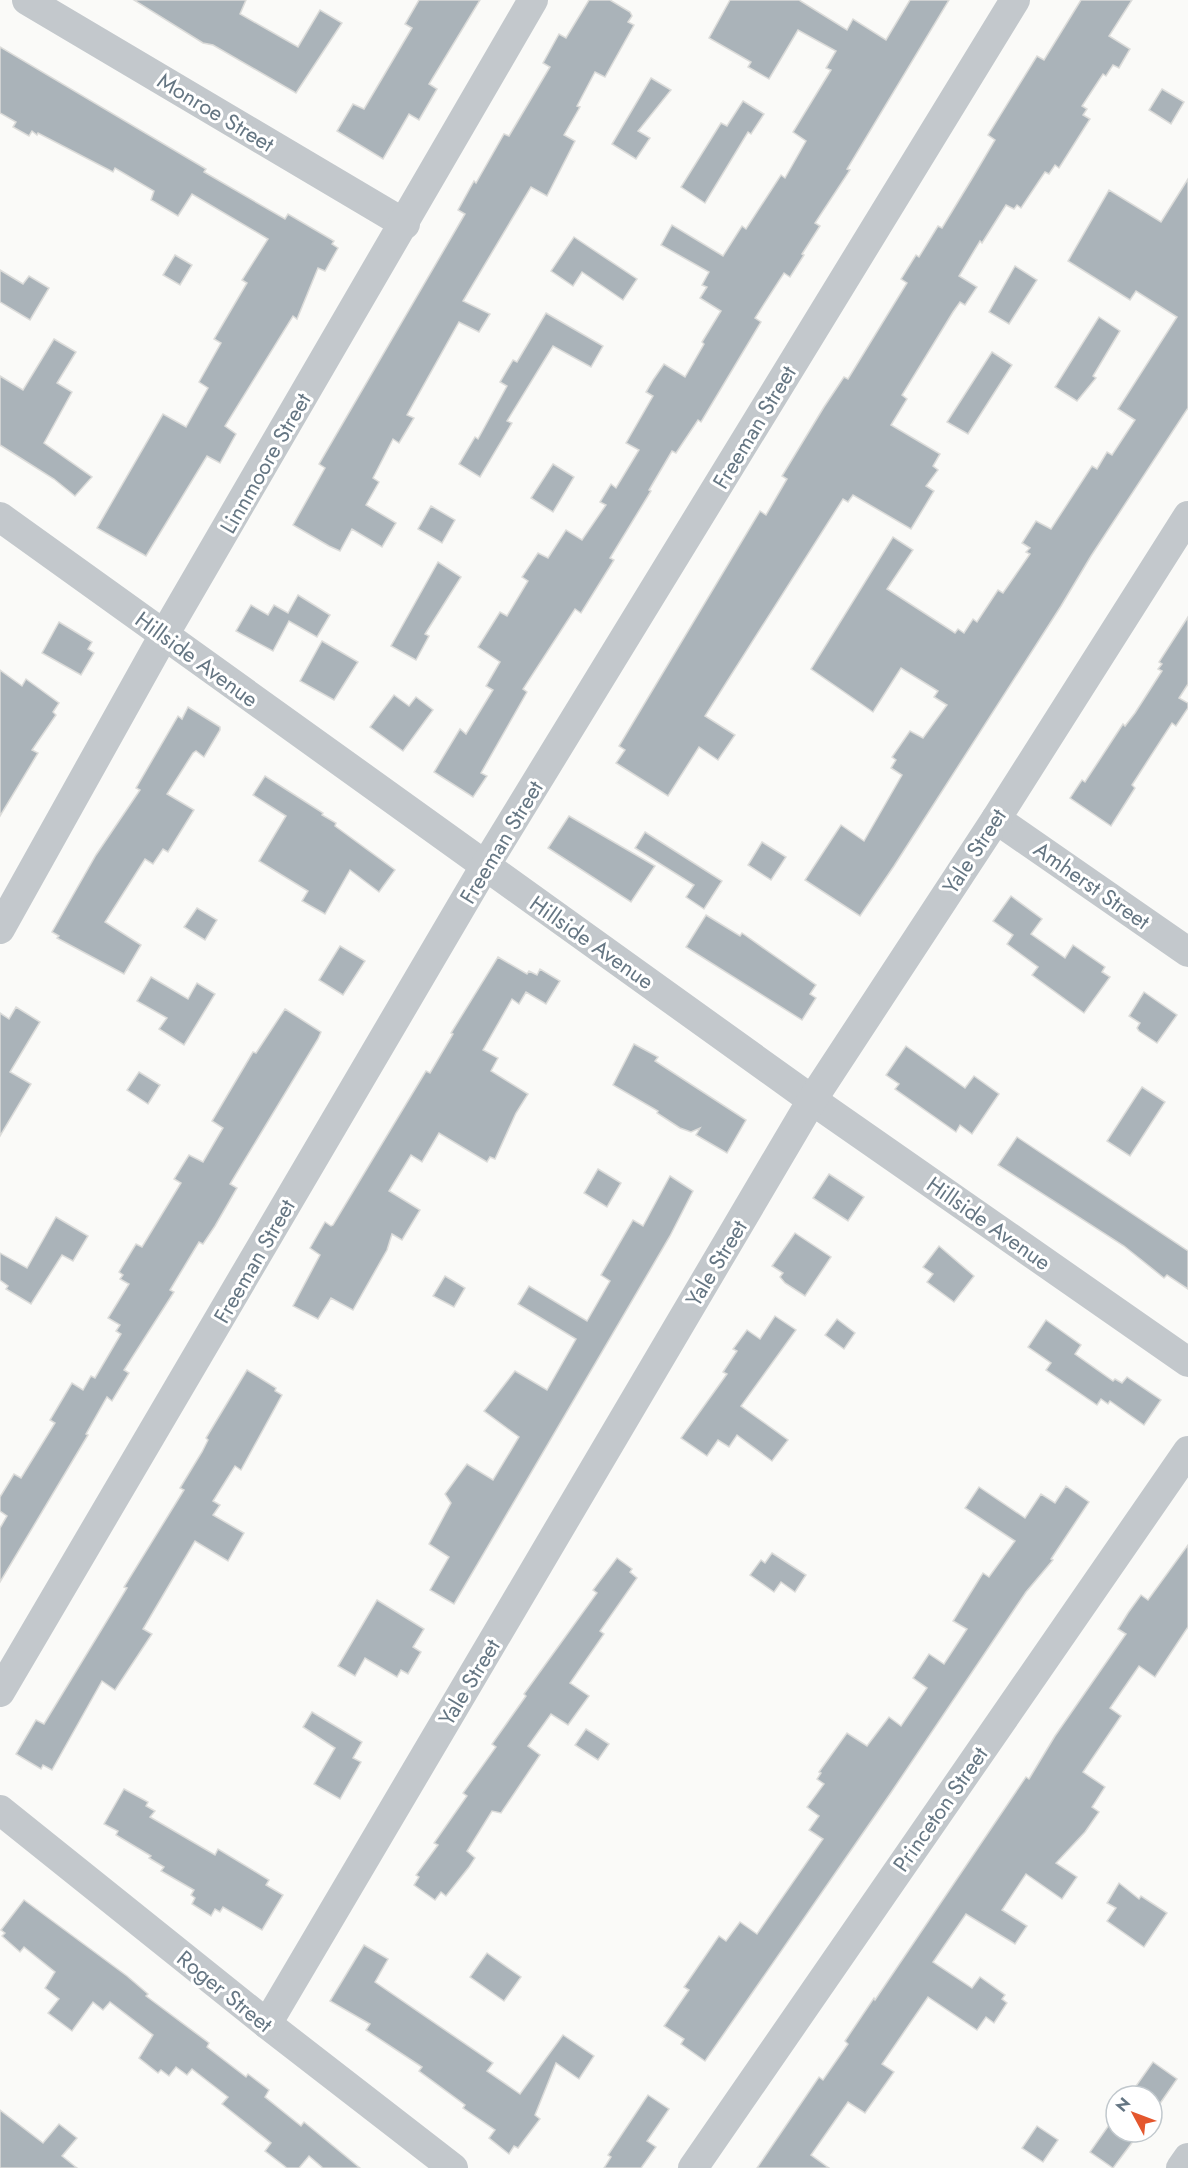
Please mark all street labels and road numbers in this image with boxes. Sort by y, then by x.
street label: Monroe Street [152,65,281,160]
street label: Freeman Street [705,359,804,495]
street label: Linnmoore Street [212,386,319,539]
street label: Hillside Avenue [129,603,265,715]
street label: Freeman Street [452,774,551,910]
street label: Yale Street [934,801,1014,900]
street label: Amherst Street [1027,833,1157,937]
street label: Hillside Avenue [523,887,661,997]
street label: Hillside Avenue [920,1168,1058,1278]
street label: Freeman Street [205,1192,303,1329]
street label: Yale Street [678,1213,755,1312]
street label: Yale Street [431,1632,508,1731]
street label: Princeton Street [885,1739,995,1878]
street label: Roger Street [170,1942,280,2040]

